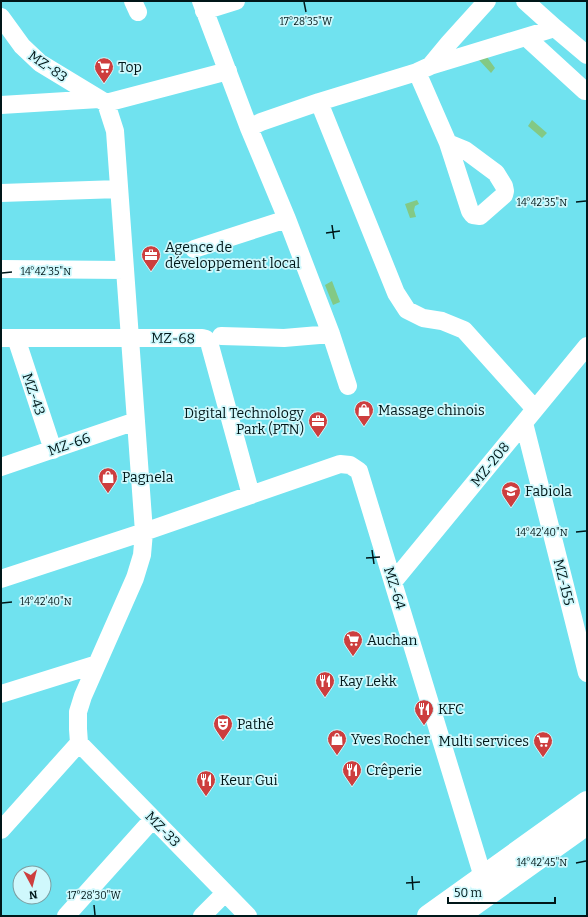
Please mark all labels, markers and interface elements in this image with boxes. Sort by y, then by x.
text: 17°28'35"W [280,16,333,28]
street label: MZ-83 [25,47,70,86]
supermarket icon: Top [93,56,115,84]
place label: Top [118,59,142,76]
text: 14°42'35"N [517,197,567,209]
place label: Agence de développement local [165,239,300,272]
office icon: Agence de développement local [140,244,162,272]
text: 14°42'35"N [21,266,71,278]
street label: MZ-68 [151,330,195,347]
street label: MZ-43 [18,371,49,418]
shop icon: Massage chinois [353,399,375,427]
place label: Massage chinois [378,402,485,419]
place label: Digital Technology Park (PTN) [184,405,305,438]
office icon: Digital Technology Park (PTN) [307,410,329,438]
street label: MZ-66 [46,429,93,460]
street label: MZ-208 [467,439,513,490]
shop icon: Pagnela [97,466,119,494]
place label: Pagnela [122,469,174,486]
school or university icon: Fabiola [500,480,522,508]
place label: Fabiola [525,483,572,500]
text: 14°42'40"N [516,527,568,539]
street label: MZ-155 [550,557,577,607]
street label: MZ-64 [380,565,409,612]
text: 14°42'40"N [20,596,72,608]
supermarket icon: Auchan [342,629,364,657]
place label: Auchan [367,632,417,649]
restaurant icon: Kay Lekk [314,670,336,698]
place label: Kay Lekk [339,673,397,690]
restaurant icon: KFC [413,698,435,726]
place label: KFC [438,701,464,718]
theatre icon: Pathé [212,713,234,741]
place label: Pathé [237,716,274,733]
shop icon: Yves Rocher [326,728,348,756]
supermarket icon: Multi services [532,730,554,758]
place label: Yves Rocher [351,731,430,748]
place label: Multi services [438,733,529,750]
restaurant icon: Crêperie [341,759,363,787]
place label: Crêperie [366,762,422,779]
restaurant icon: Keur Gui [195,769,217,797]
place label: Keur Gui [220,772,278,789]
street label: MZ-33 [142,808,184,851]
text: 14°42'45"N [517,857,567,869]
north arrow [12,865,52,905]
scale bar [448,879,555,905]
text: 50 m [454,886,483,900]
text: N [28,887,38,901]
text: 17°28'30"W [67,890,121,902]

